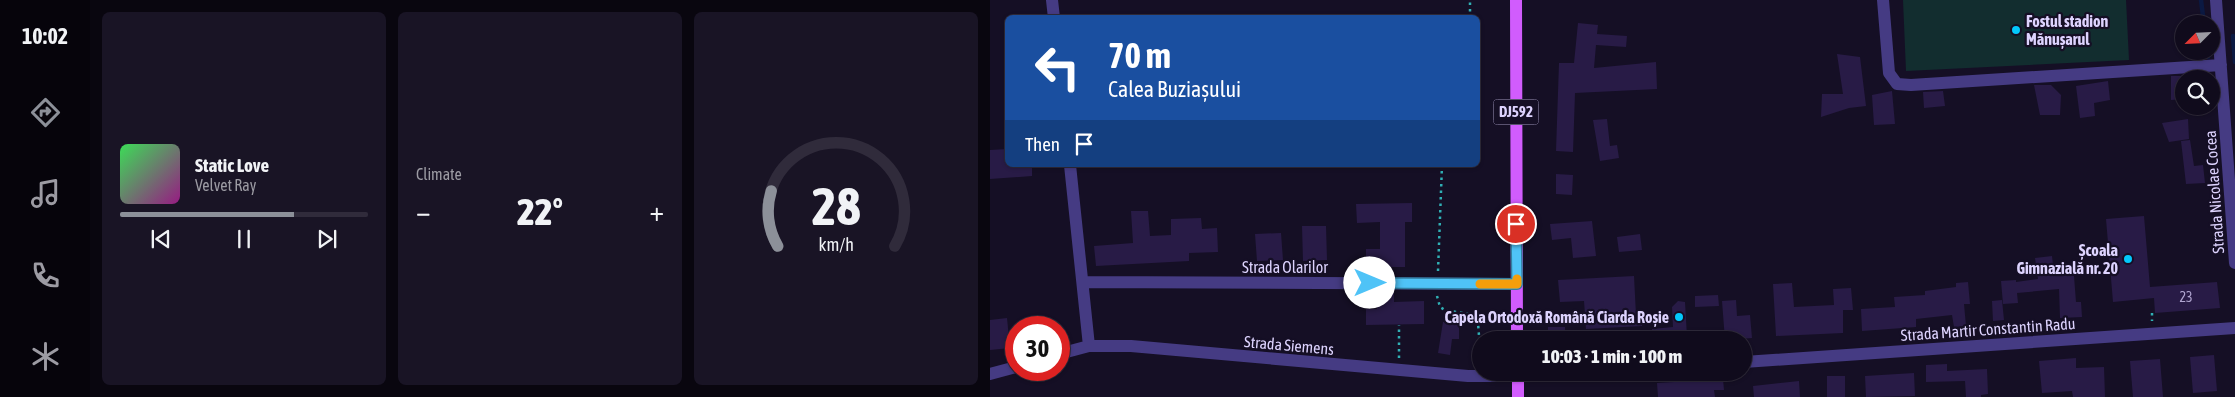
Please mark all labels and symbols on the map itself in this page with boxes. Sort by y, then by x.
place label: Fostul stadion Mănușarul [2026,12,2109,49]
north arrow [2175,15,2220,60]
marker: Fostul stadion Mănușarul [2010,24,2022,36]
road number: DJ592 [1494,100,1538,124]
street label: Strada Nicolae Cocea [2201,130,2227,254]
pin [1495,203,1537,245]
place label: Școala Gimnazială nr. 20 [2016,241,2118,277]
marker: Școala Gimnazială nr. 20 [2122,253,2134,265]
position arrow [1343,256,1395,308]
street label: Strada Olarilor [1242,258,1328,276]
house number: 23 [2179,289,2193,305]
place label: Capela Ortodoxă Română Ciarda Roșie [1444,308,1669,327]
marker: Capela Ortodoxă Română Ciarda Roșie [1673,311,1685,323]
street label: Strada Martir Constantin Radu [1900,314,2076,344]
speed limit sign: 30 [1005,316,1070,381]
street label: Strada Siemens [1243,332,1335,358]

